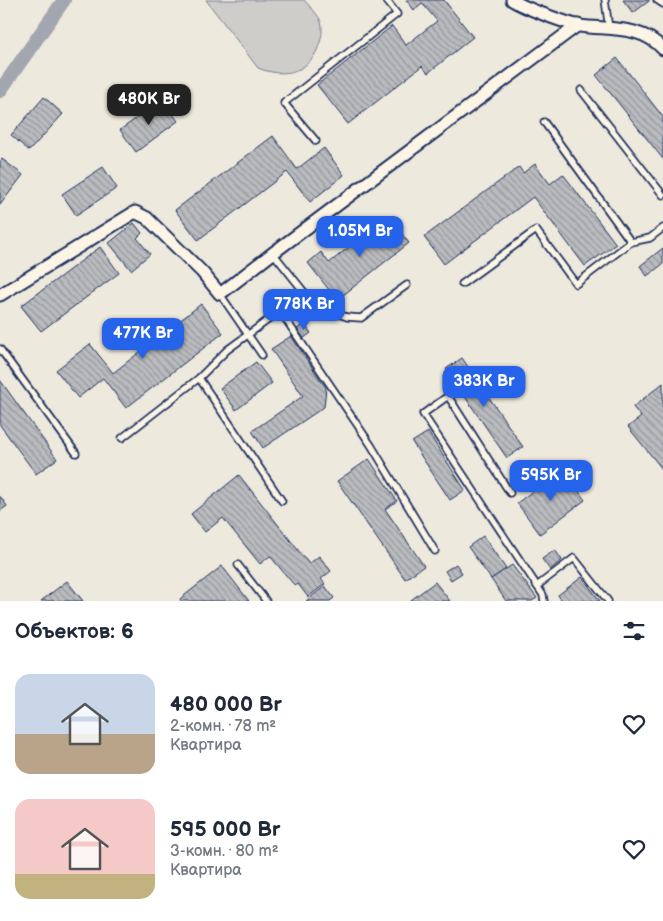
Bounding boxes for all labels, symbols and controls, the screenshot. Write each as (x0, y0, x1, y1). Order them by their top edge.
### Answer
pin: 480K Br (103, 84, 195, 126)
text: 480K Br (118, 90, 180, 109)
pin: 1.05M Br (308, 216, 412, 258)
text: 1.05M Br (327, 222, 393, 241)
pin: 778K Br (258, 288, 350, 331)
text: 778K Br (274, 295, 334, 314)
pin: 477K Br (97, 318, 189, 360)
text: 477K Br (113, 324, 173, 343)
pin: 383K Br (438, 366, 530, 408)
text: 383K Br (453, 372, 515, 391)
pin: 595K Br (505, 460, 597, 502)
text: 595K Br (521, 466, 581, 485)
icon: filters (620, 617, 648, 645)
text: Объектов: 6 (15, 619, 134, 644)
text: 480 000 Br (170, 692, 282, 717)
icon: home (55, 694, 115, 754)
icon: heart (620, 710, 648, 738)
text: 2-комн. · 78 m² (170, 717, 276, 736)
text: Квартира (170, 736, 242, 755)
text: 595 000 Br (170, 817, 280, 842)
icon: home (55, 819, 115, 879)
icon: heart (620, 835, 648, 863)
text: 3-комн. · 80 m² (170, 842, 279, 861)
text: Квартира (170, 861, 242, 880)

